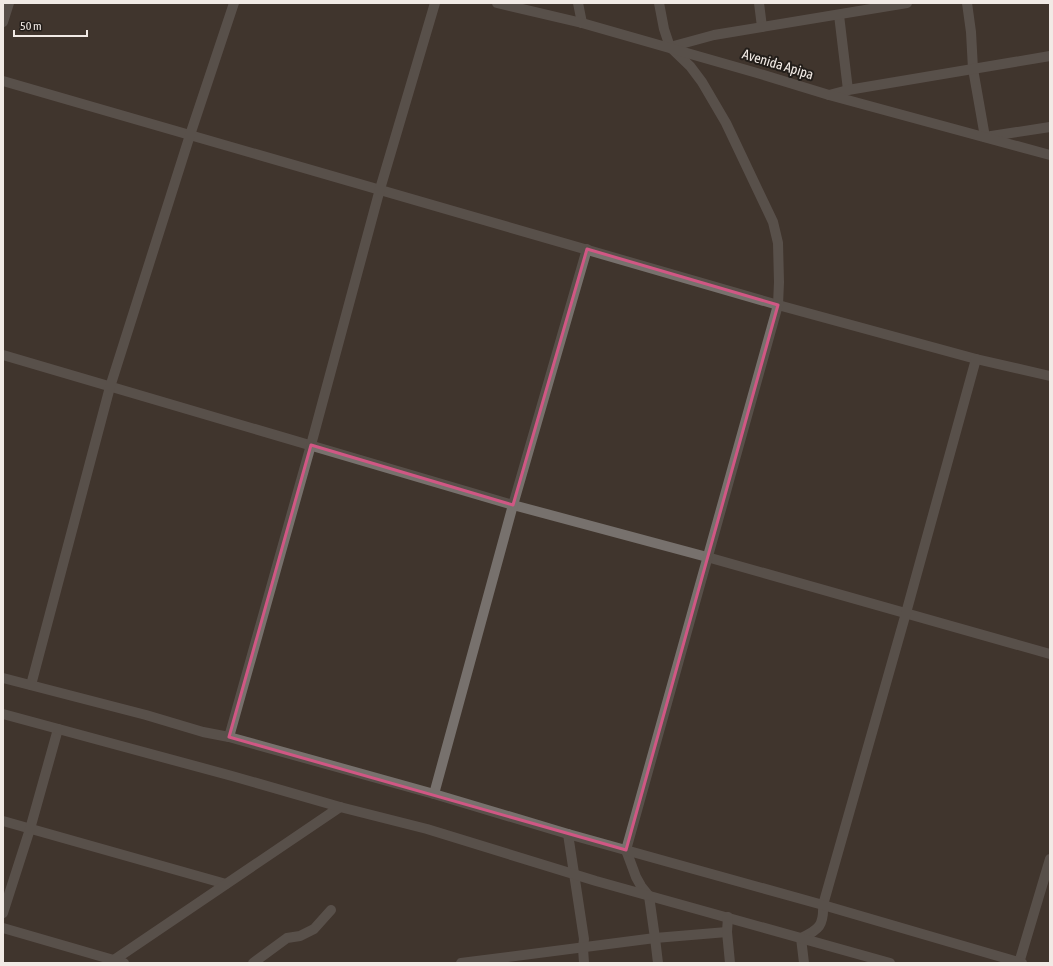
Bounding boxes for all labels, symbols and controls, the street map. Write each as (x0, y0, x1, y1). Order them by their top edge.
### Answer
scale bar (14, 12, 87, 38)
text: 50 m (20, 19, 42, 33)
street label: Avenida Apipa (740, 46, 816, 82)

